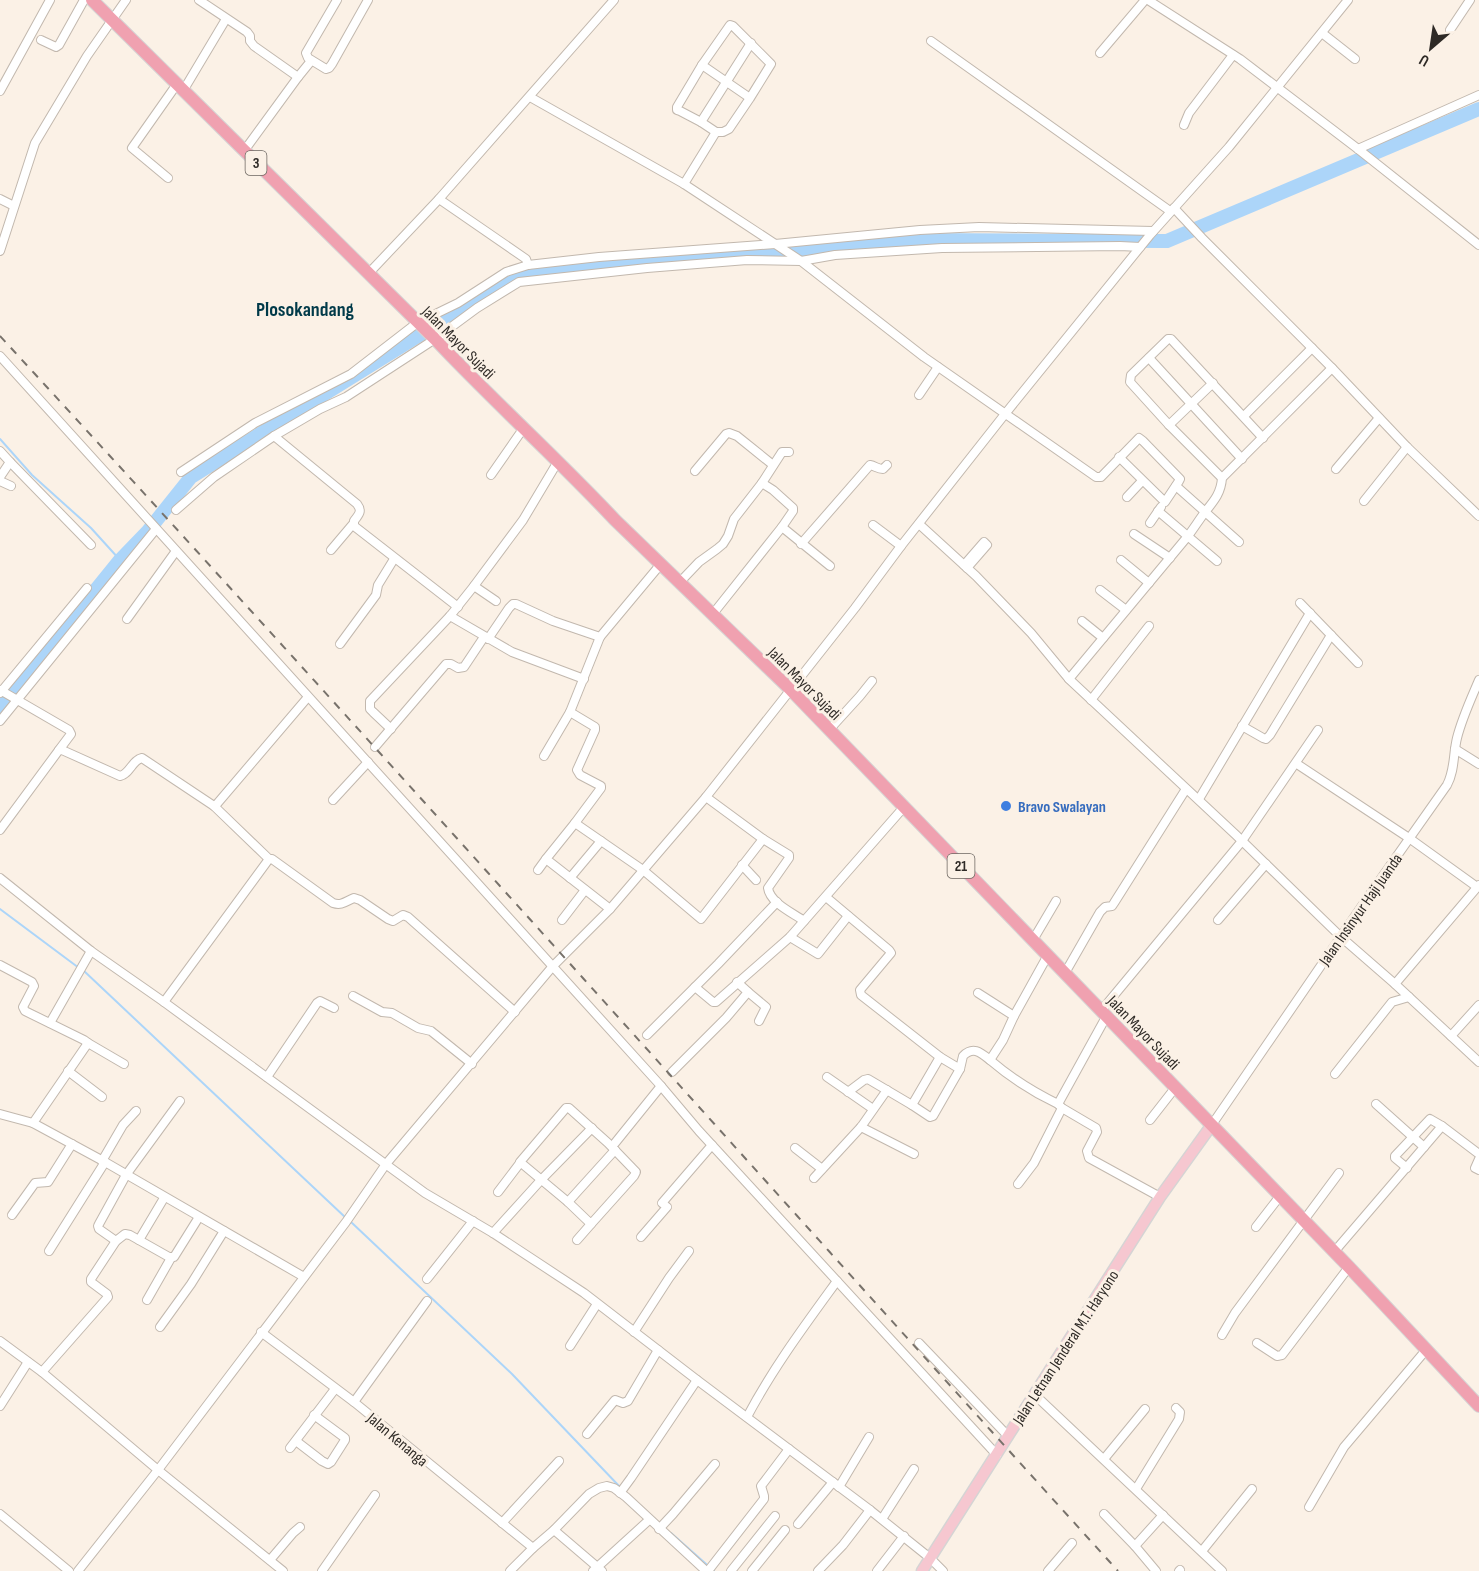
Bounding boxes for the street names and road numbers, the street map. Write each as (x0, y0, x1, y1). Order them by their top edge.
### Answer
road number: 3 (246, 151, 266, 175)
street label: Jalan Mayor Sujadi (417, 302, 498, 384)
street label: Jalan Mayor Sujadi (763, 643, 844, 725)
street label: Jalan Insinyur Haji Juanda (1315, 850, 1407, 970)
road number: 21 (948, 854, 974, 878)
street label: Jalan Mayor Sujadi (1102, 991, 1183, 1074)
street label: Jalan Letnan Jenderal M.T. Haryono (1009, 1267, 1123, 1429)
street label: Jalan Kenanga (362, 1409, 431, 1471)

